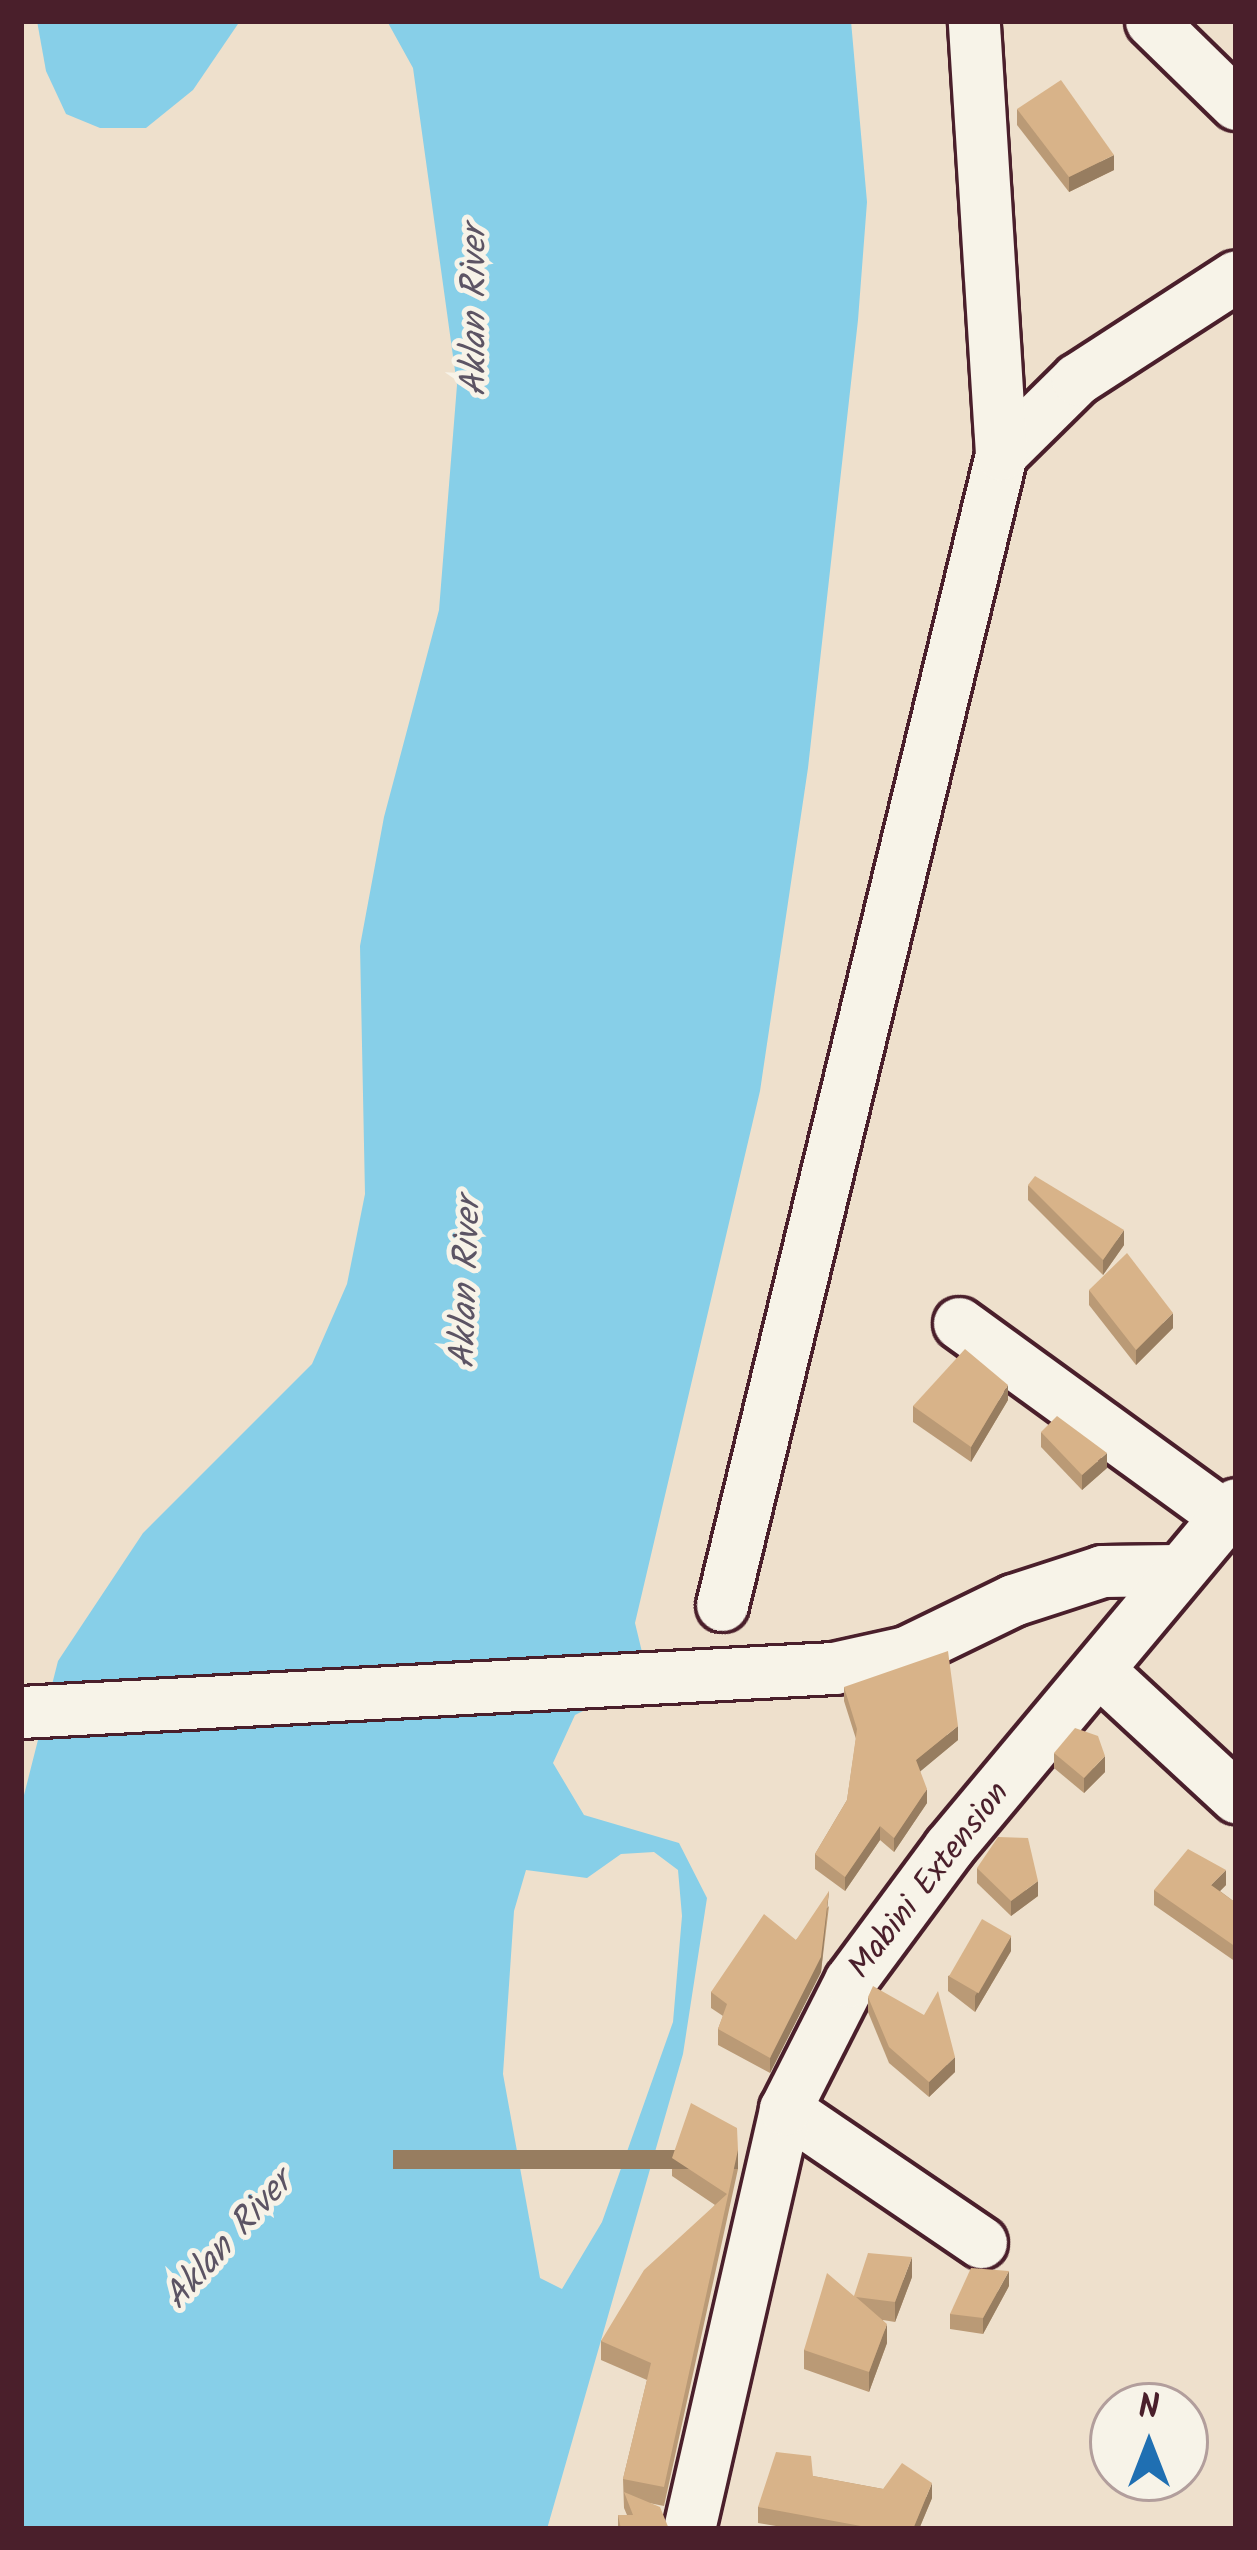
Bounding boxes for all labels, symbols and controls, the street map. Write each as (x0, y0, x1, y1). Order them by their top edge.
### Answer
water label: Aklan River (454, 226, 498, 396)
water label: Aklan River (442, 1197, 492, 1369)
street label: Mabini Extension (841, 1775, 1019, 1987)
water label: Aklan River (156, 2163, 302, 2319)
north arrow (1089, 2382, 1209, 2502)
text: N (1139, 2382, 1159, 2435)

